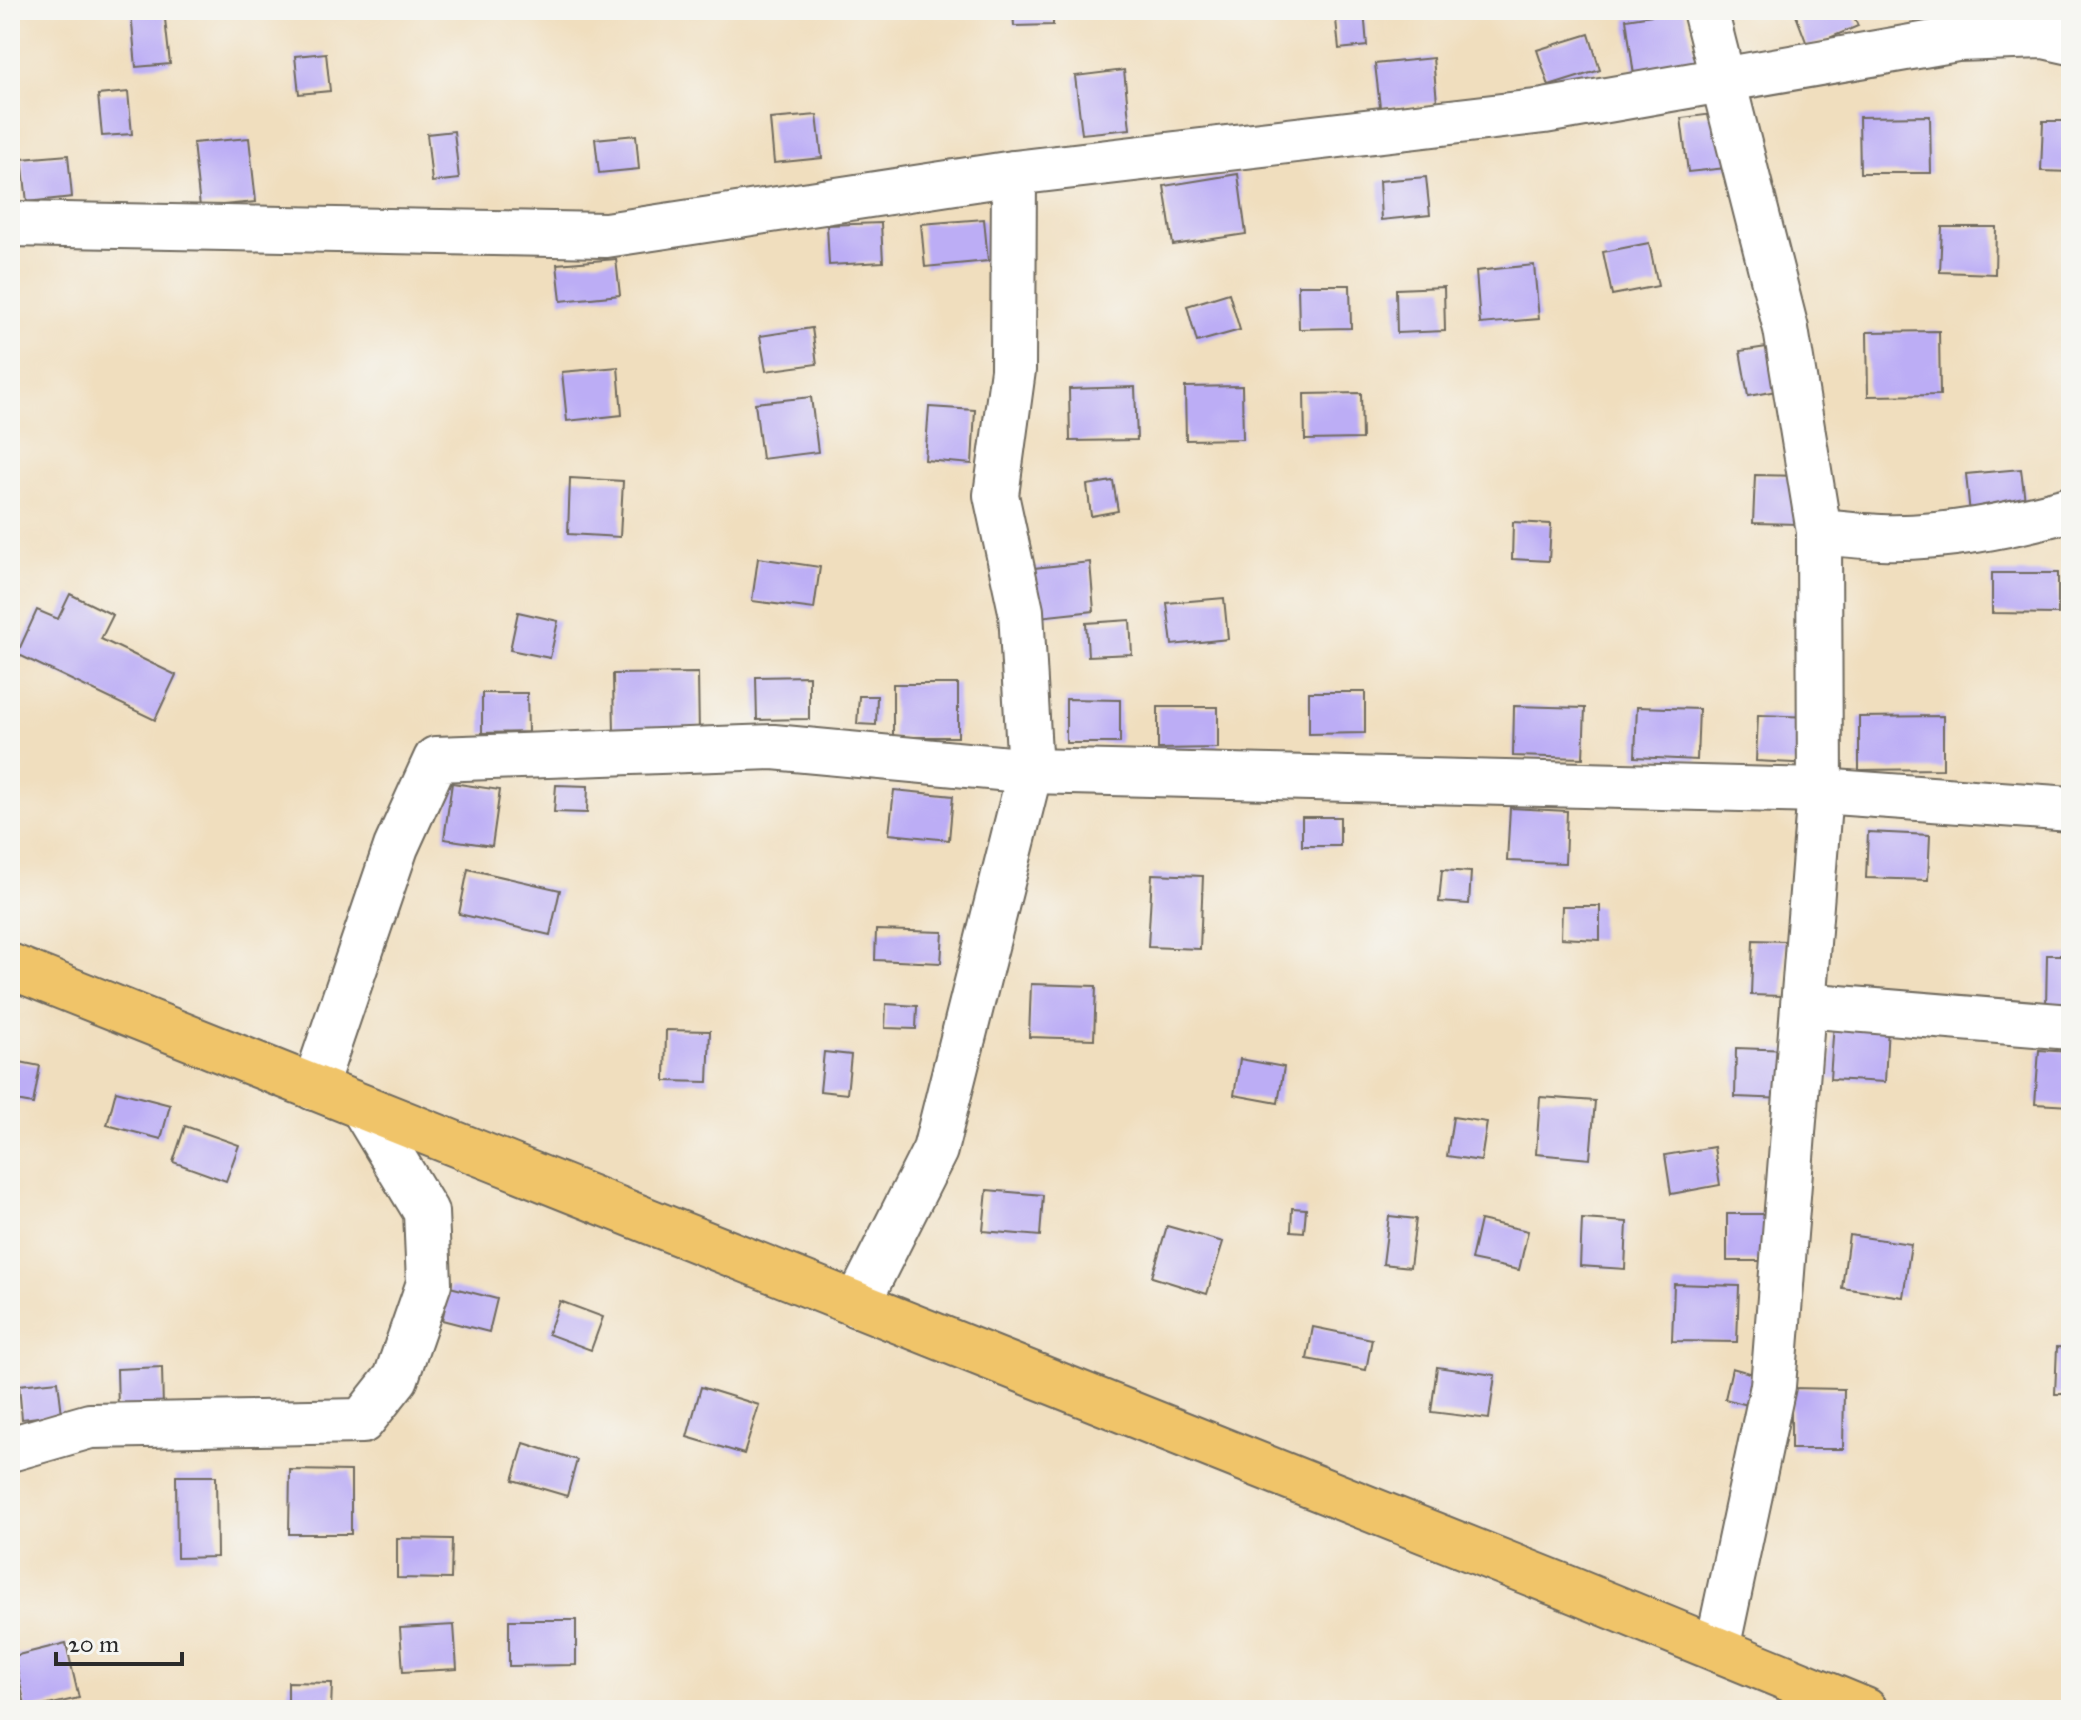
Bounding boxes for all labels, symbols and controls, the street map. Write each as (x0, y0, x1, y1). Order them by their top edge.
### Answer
scale bar (56, 1616, 182, 1666)
text: 20 m (68, 1629, 119, 1659)

